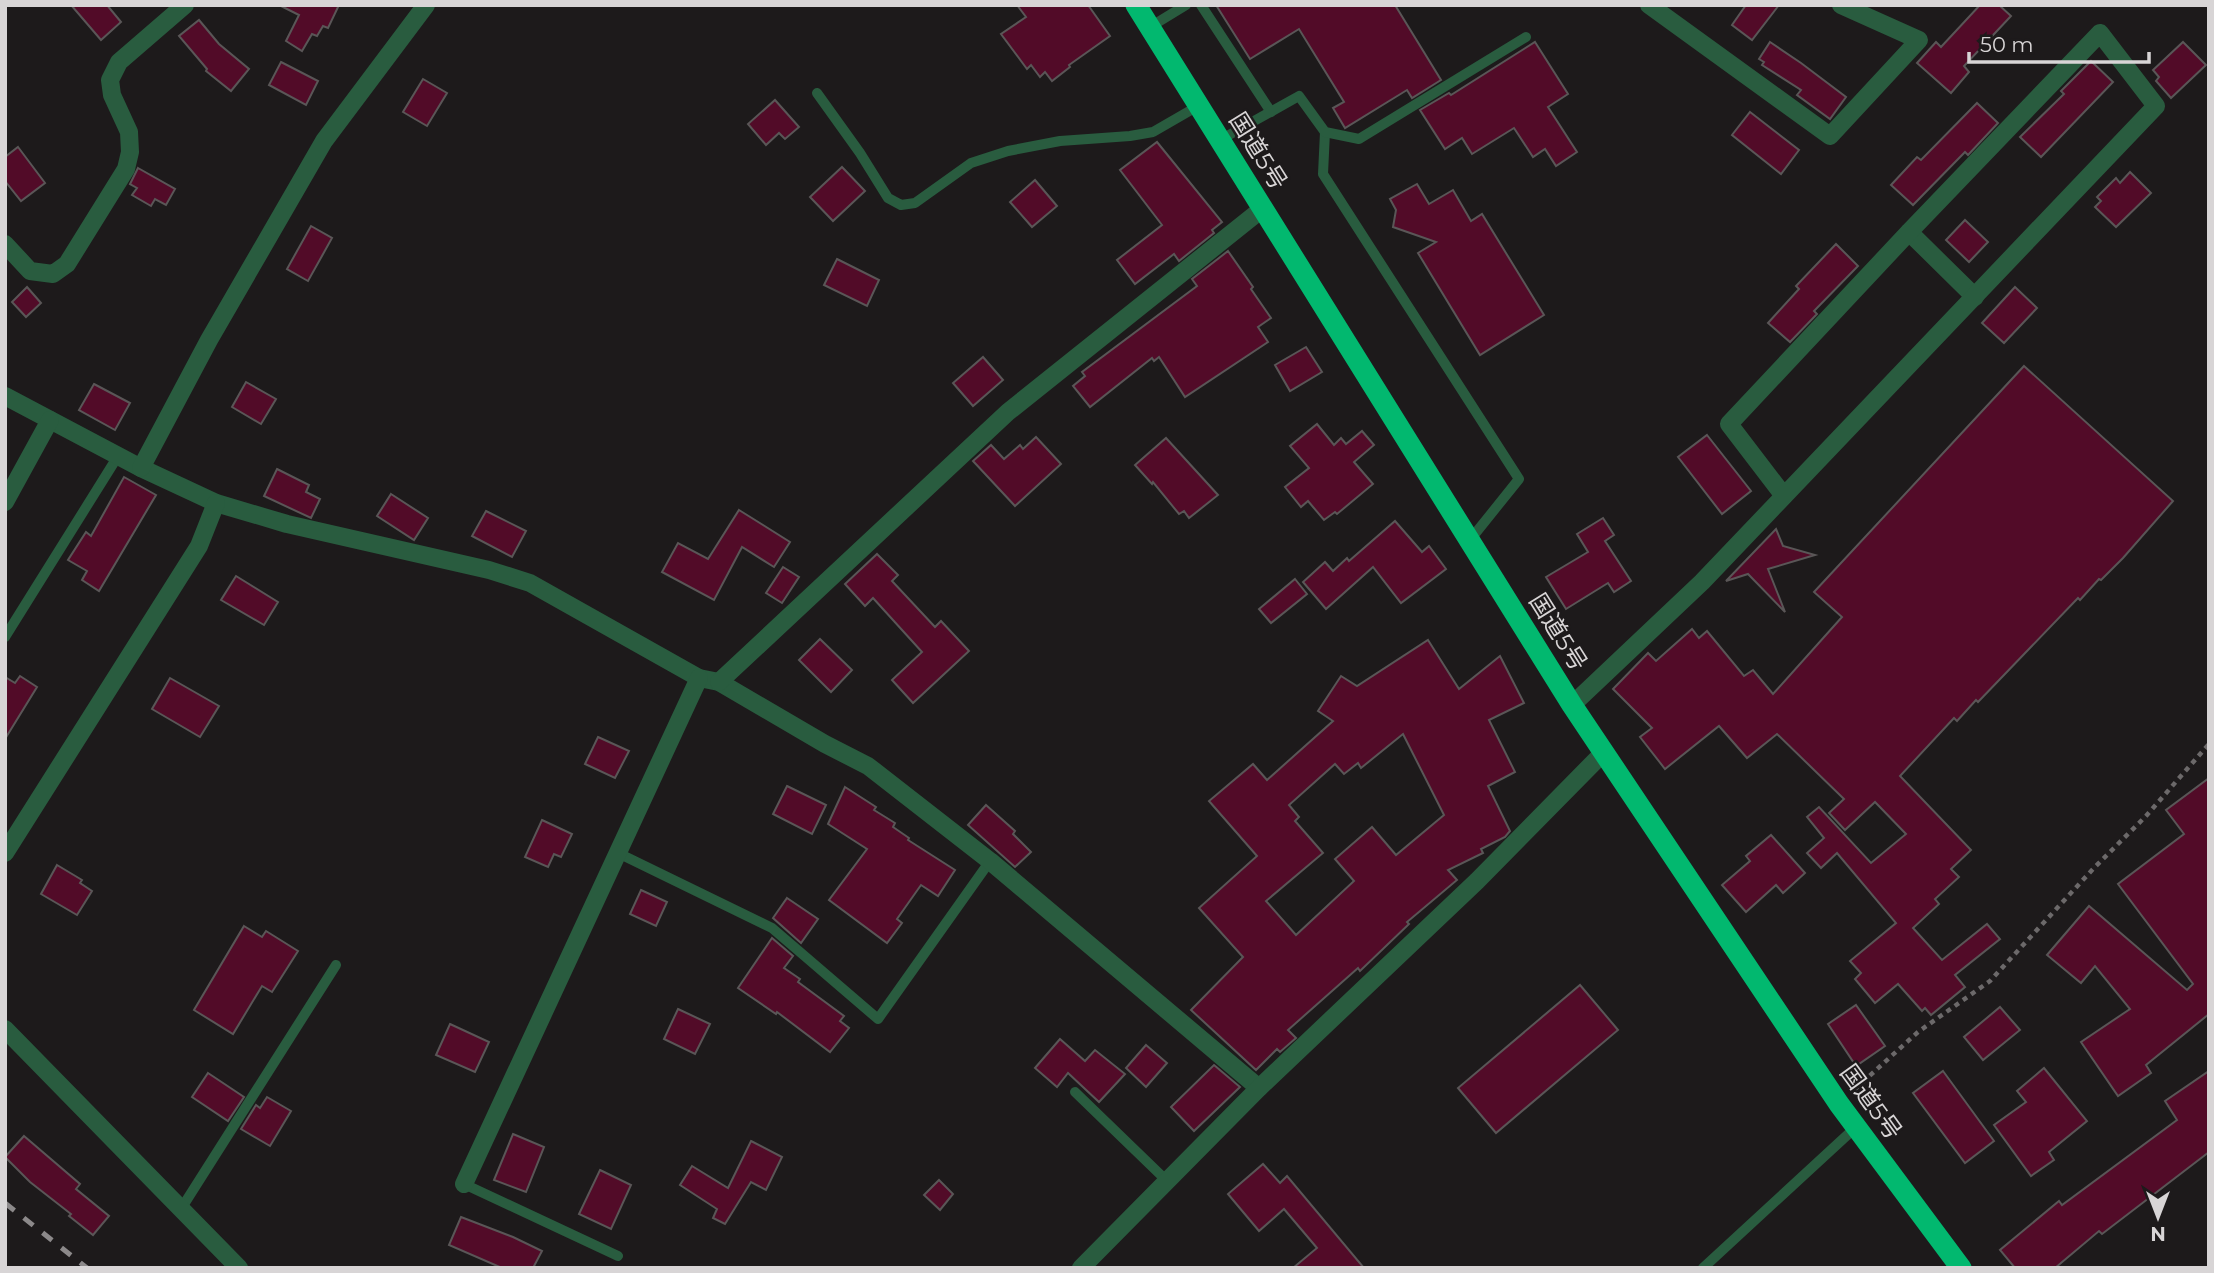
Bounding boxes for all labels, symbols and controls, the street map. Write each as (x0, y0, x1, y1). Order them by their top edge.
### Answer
scale bar (1969, 21, 2149, 65)
text: 50 m (1980, 32, 2034, 57)
street label: 国道5号 (1223, 107, 1293, 195)
street label: 国道5号 (1523, 588, 1593, 676)
street label: 国道5号 (1835, 1059, 1908, 1145)
north arrow (2123, 1182, 2193, 1252)
text: N (2150, 1222, 2166, 1245)

